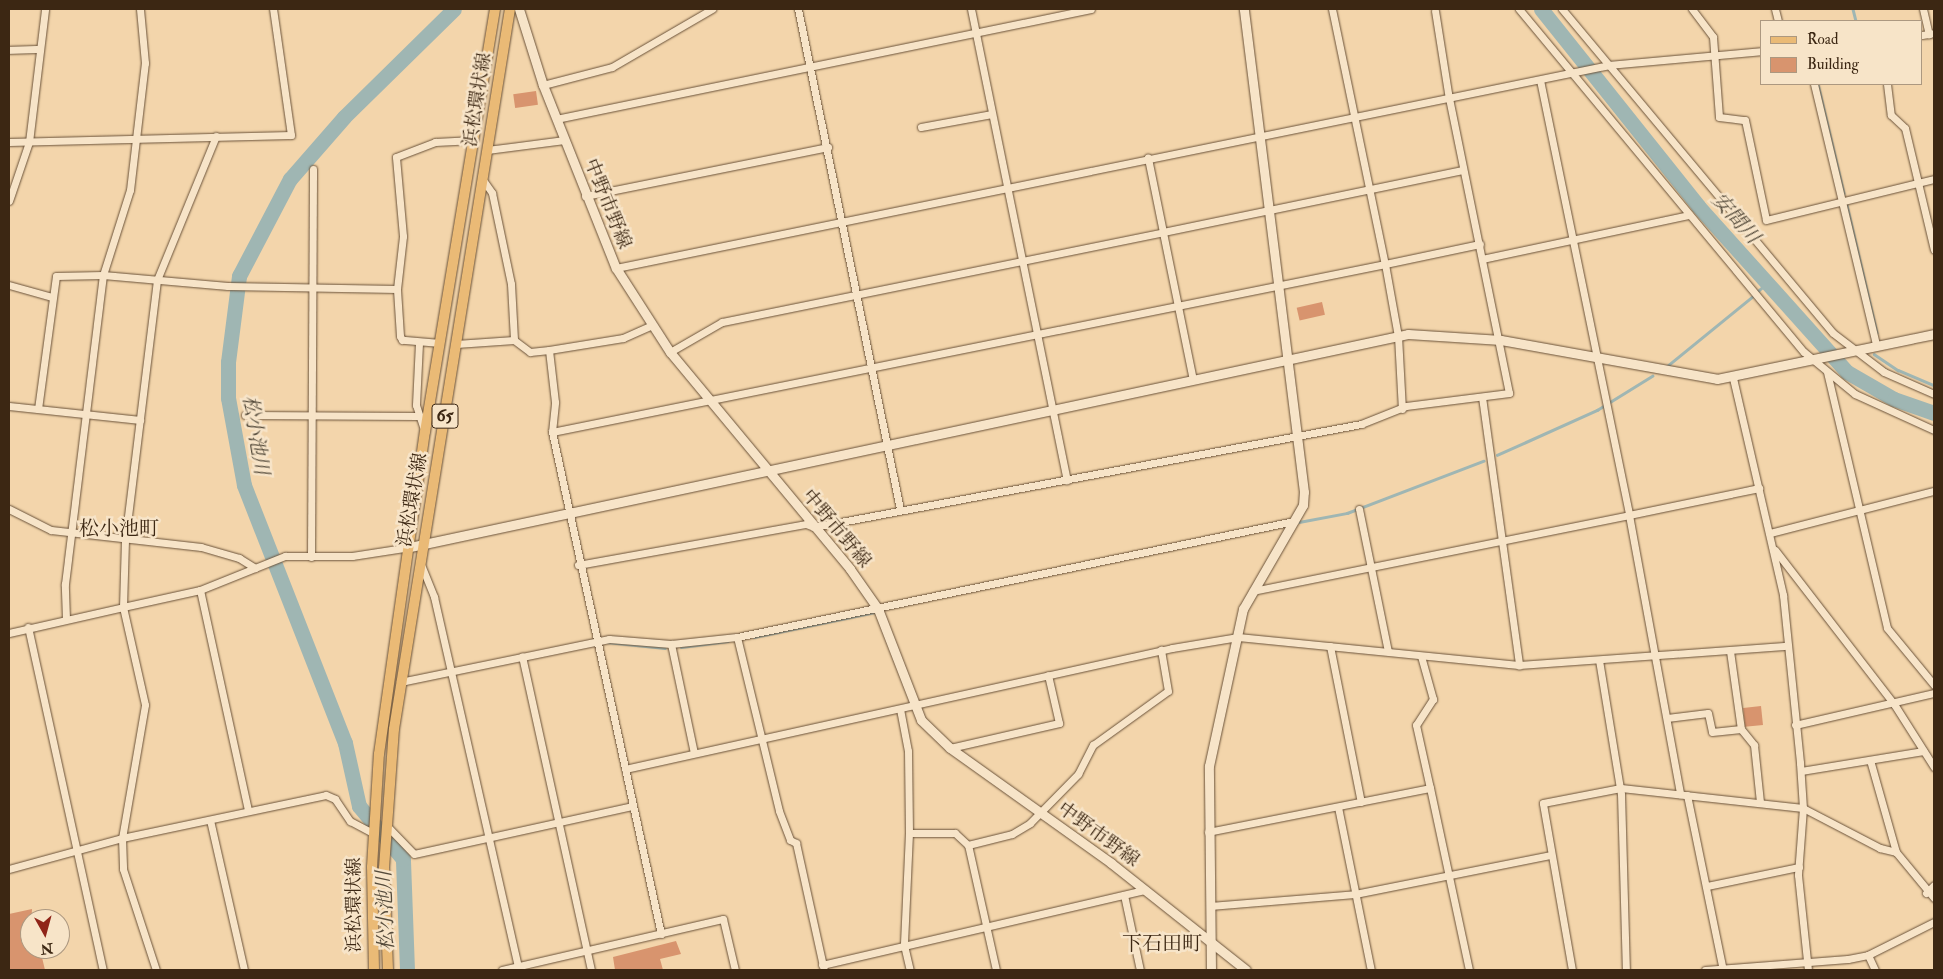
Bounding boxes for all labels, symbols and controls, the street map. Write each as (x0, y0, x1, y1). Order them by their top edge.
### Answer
legend (1760, 20, 1923, 85)
text: Road (1807, 30, 1838, 49)
street label: 浜松環状線 (459, 51, 497, 149)
text: Building (1807, 55, 1859, 74)
street label: 中野市野線 (579, 156, 635, 252)
water label: 安間川 (1707, 188, 1765, 248)
water label: 松小池川 (238, 394, 274, 476)
road number: 65 (431, 401, 459, 432)
street label: 浜松環状線 (394, 451, 432, 549)
street label: 中野市野線 (797, 485, 875, 573)
district label: 松小池町 (79, 516, 159, 540)
street label: 中野市野線 (1053, 798, 1143, 872)
street label: 浜松環状線 (344, 858, 366, 952)
water label: 松小池川 (372, 871, 398, 951)
north arrow (20, 909, 70, 959)
district label: 下石田町 (1122, 931, 1202, 955)
text: N (40, 939, 54, 958)

